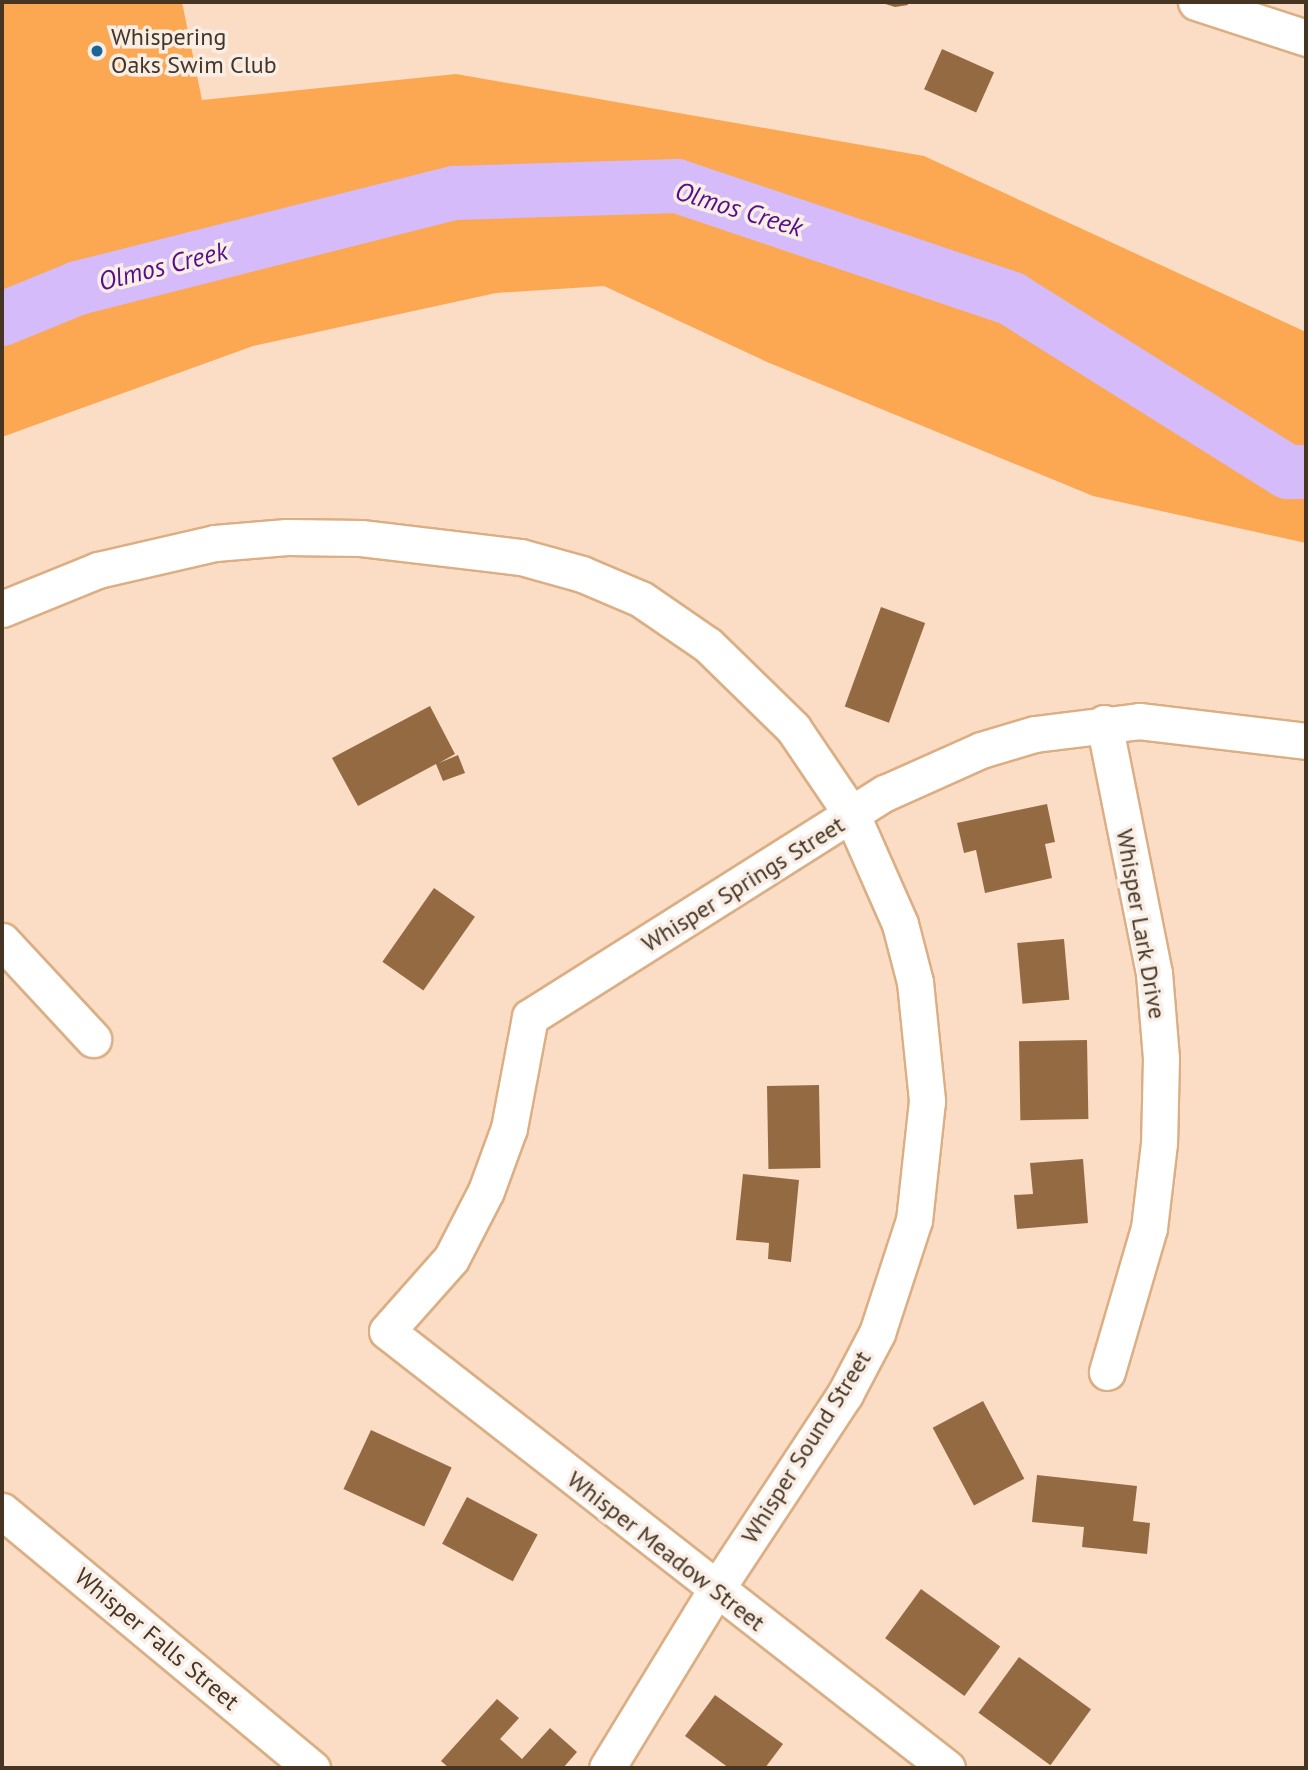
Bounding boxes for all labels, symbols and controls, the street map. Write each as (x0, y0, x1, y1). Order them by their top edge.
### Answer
place label: Whispering Oaks Swim Club (111, 23, 277, 79)
marker: Whispering Oaks Swim Club (89, 43, 105, 59)
water label: Olmos Creek (671, 175, 807, 243)
water label: Olmos Creek (95, 235, 231, 297)
street label: Whisper Springs Street (636, 810, 850, 958)
street label: Whisper Lark Drive (1110, 826, 1172, 1022)
street label: Whisper Sound Street (735, 1345, 877, 1549)
street label: Whisper Meadow Street (561, 1465, 771, 1637)
street label: Whisper Falls Street (69, 1562, 245, 1716)

